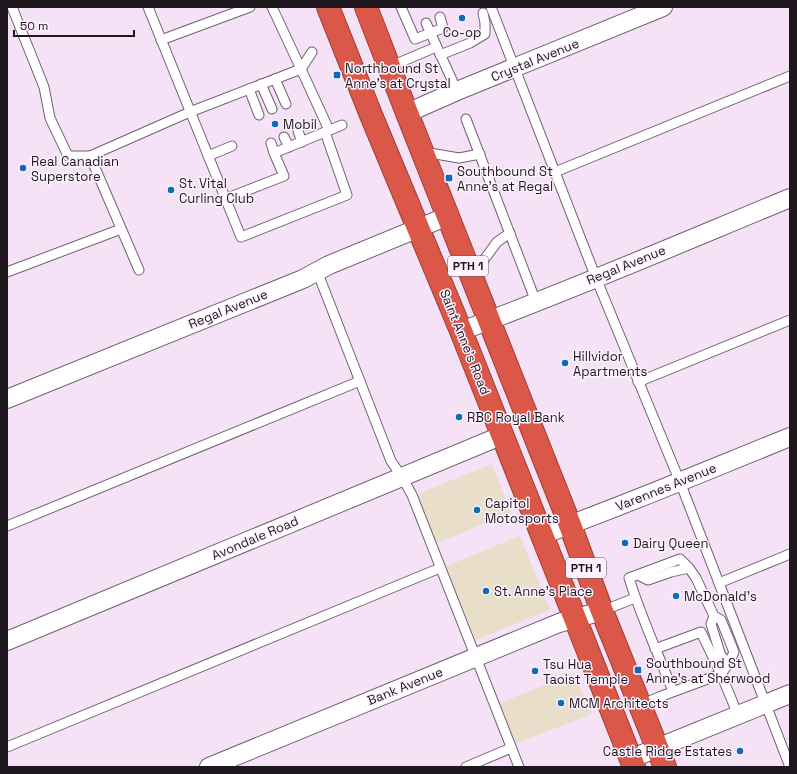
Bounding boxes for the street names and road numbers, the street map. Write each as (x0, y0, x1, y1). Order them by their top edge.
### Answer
street label: Crystal Avenue (488, 35, 582, 85)
street label: Regal Avenue (584, 241, 668, 289)
road number: PTH 1 (448, 256, 488, 276)
street label: Regal Avenue (186, 285, 270, 333)
street label: Saint Anne's Road (436, 287, 494, 397)
street label: Varennes Avenue (613, 459, 719, 515)
street label: Avondale Road (209, 512, 301, 564)
road number: PTH 1 (566, 558, 606, 578)
street label: Bank Avenue (365, 663, 445, 709)

